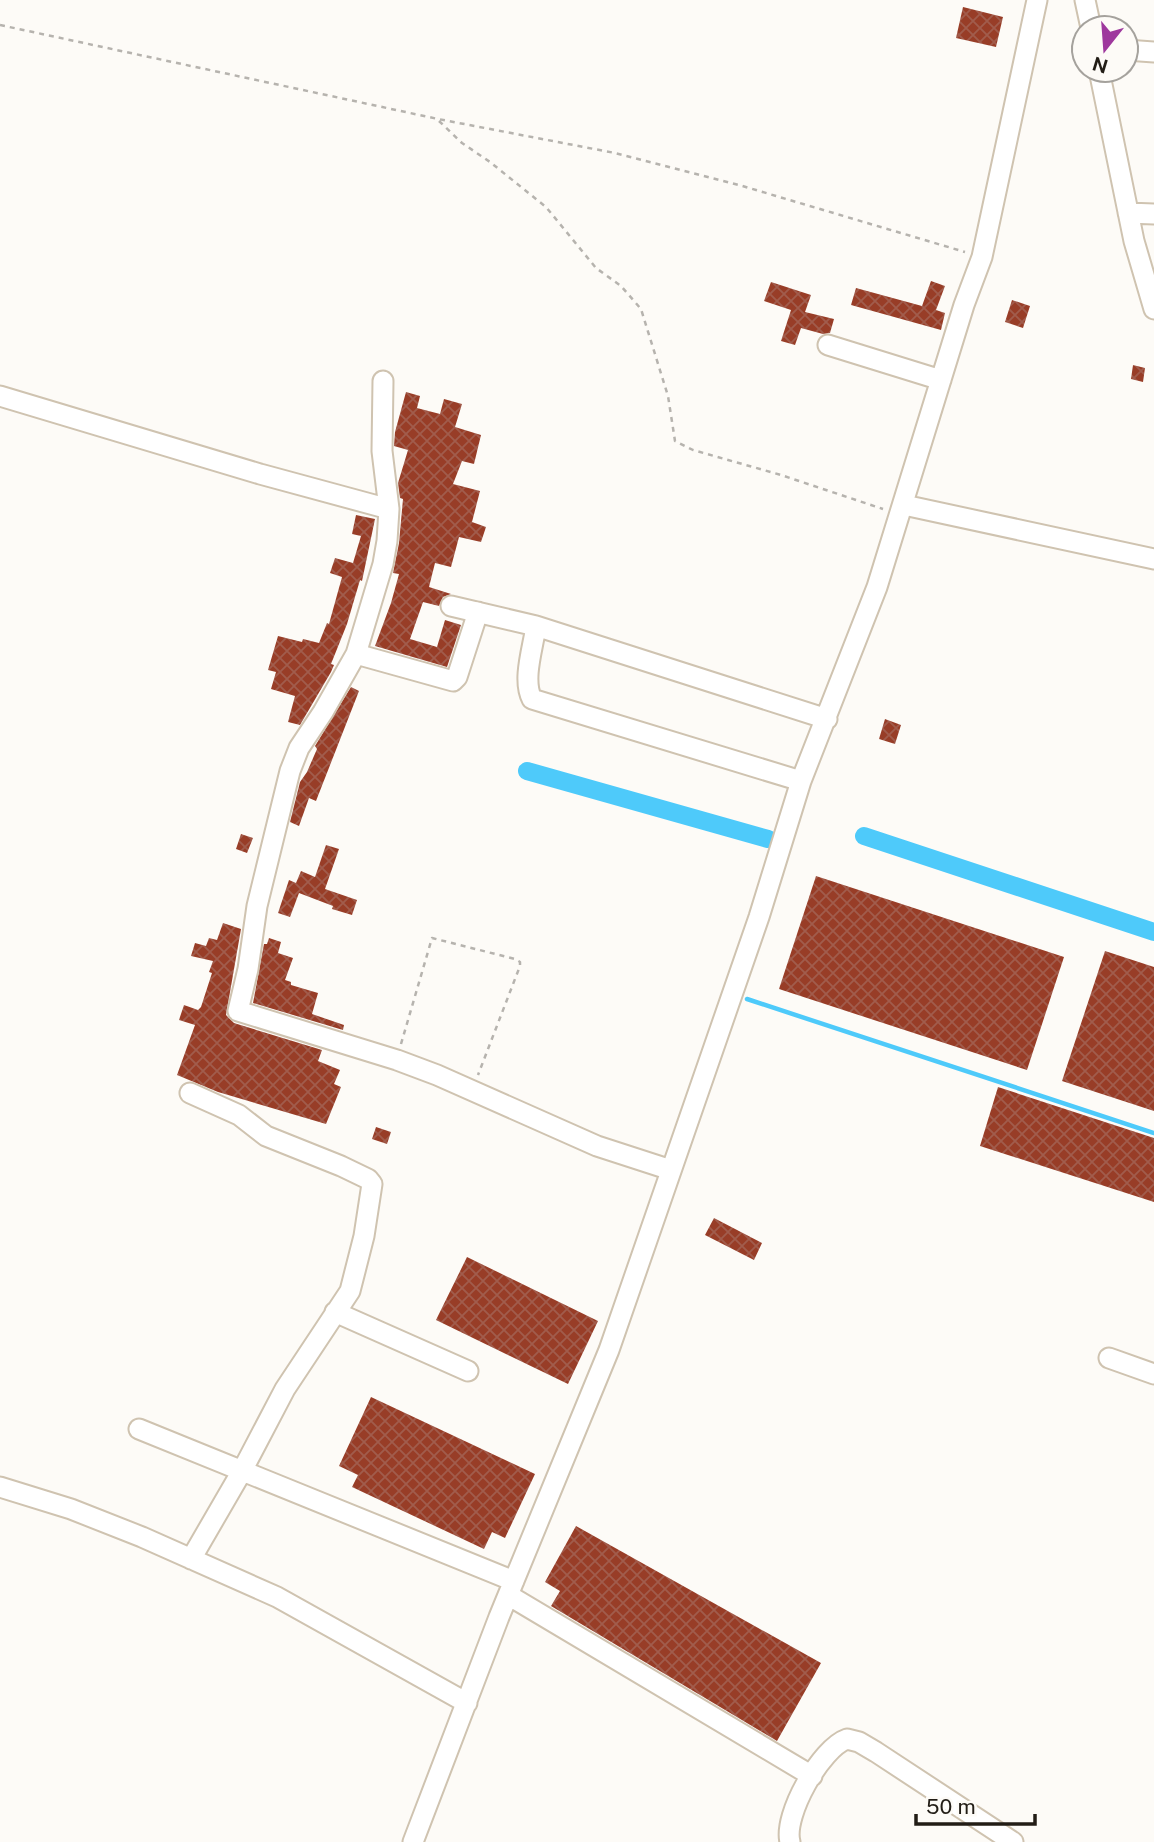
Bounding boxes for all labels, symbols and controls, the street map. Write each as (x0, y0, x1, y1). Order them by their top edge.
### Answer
north arrow (1070, 14, 1140, 84)
text: N (1090, 53, 1110, 78)
scale bar (916, 1783, 1035, 1827)
text: 50 m (926, 1794, 976, 1819)

